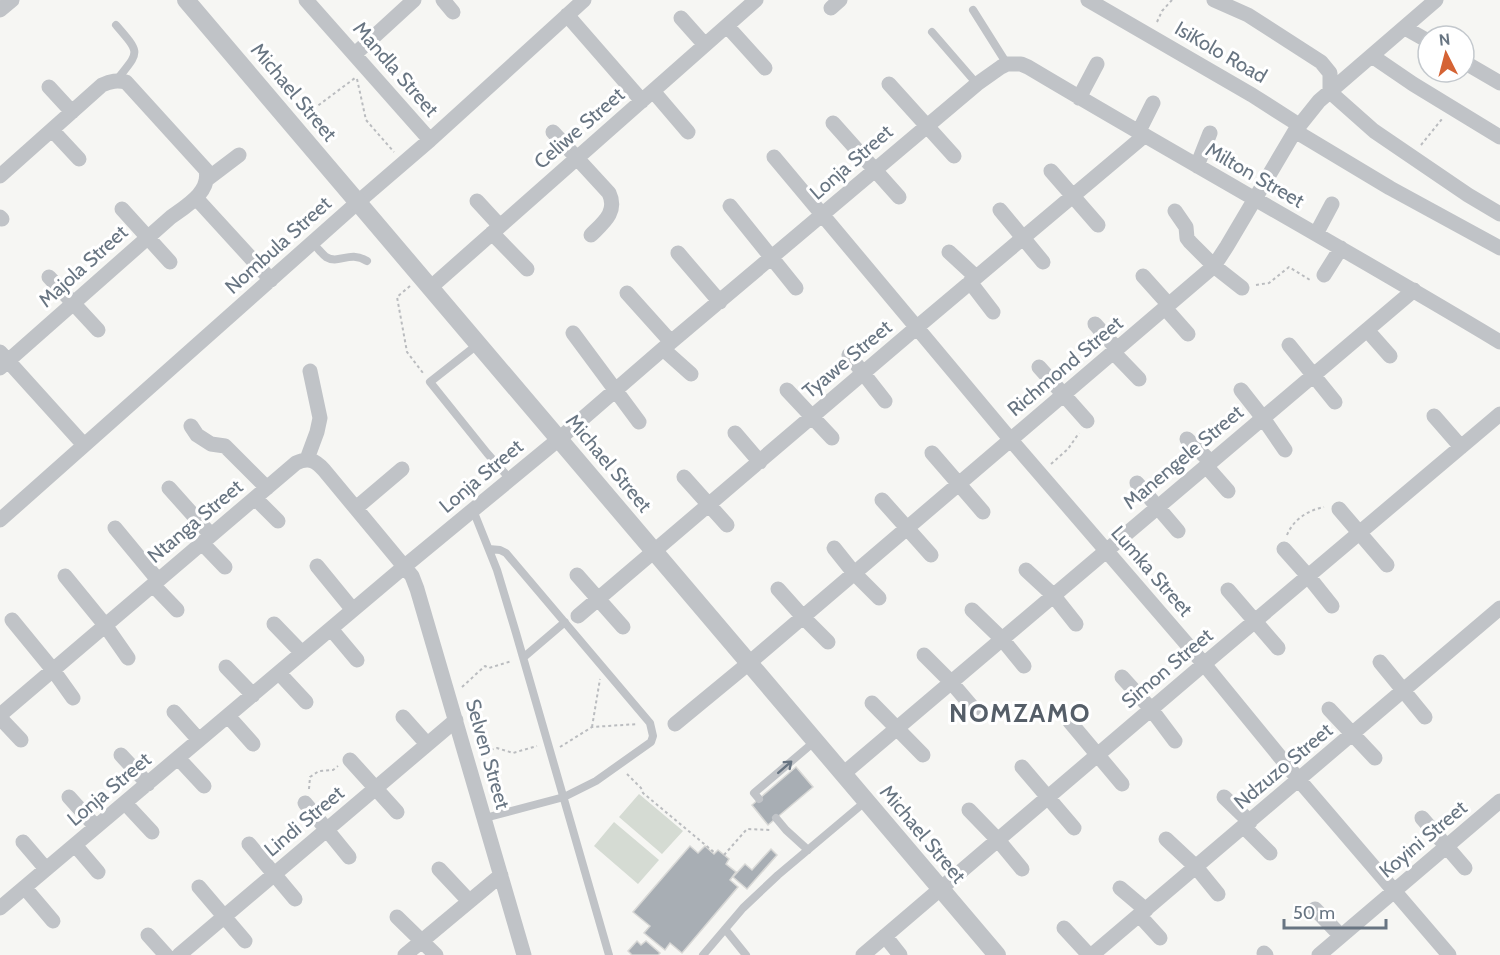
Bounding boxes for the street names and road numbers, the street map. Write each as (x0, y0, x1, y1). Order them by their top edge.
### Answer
street label: IsiKolo Road (1171, 16, 1271, 88)
street label: Mandla Street (348, 17, 444, 122)
street label: Michael Street (246, 38, 342, 146)
street label: Celiwe Street (529, 82, 629, 174)
street label: Lonja Street (805, 119, 897, 204)
street label: Milton Street (1202, 137, 1309, 213)
street label: Nombula Street (220, 191, 336, 299)
street label: Majola Street (34, 220, 133, 312)
street label: Richmond Street (1003, 311, 1128, 421)
street label: Tyawe Street (798, 315, 897, 403)
street label: Manengele Street (1118, 400, 1248, 514)
street label: Michael Street (561, 409, 657, 517)
street label: Lonja Street (434, 434, 528, 518)
street label: Ntanga Street (143, 474, 248, 568)
street label: Lumka Street (1106, 521, 1198, 621)
street label: Simon Street (1117, 623, 1218, 713)
street label: Selven Street (461, 696, 515, 812)
street label: Ndzuzo Street (1229, 718, 1337, 814)
street label: Lonja Street (62, 747, 156, 831)
street label: Michael Street (875, 780, 971, 888)
street label: Lindi Street (259, 781, 349, 861)
street label: Koyini Street (1374, 795, 1472, 883)

